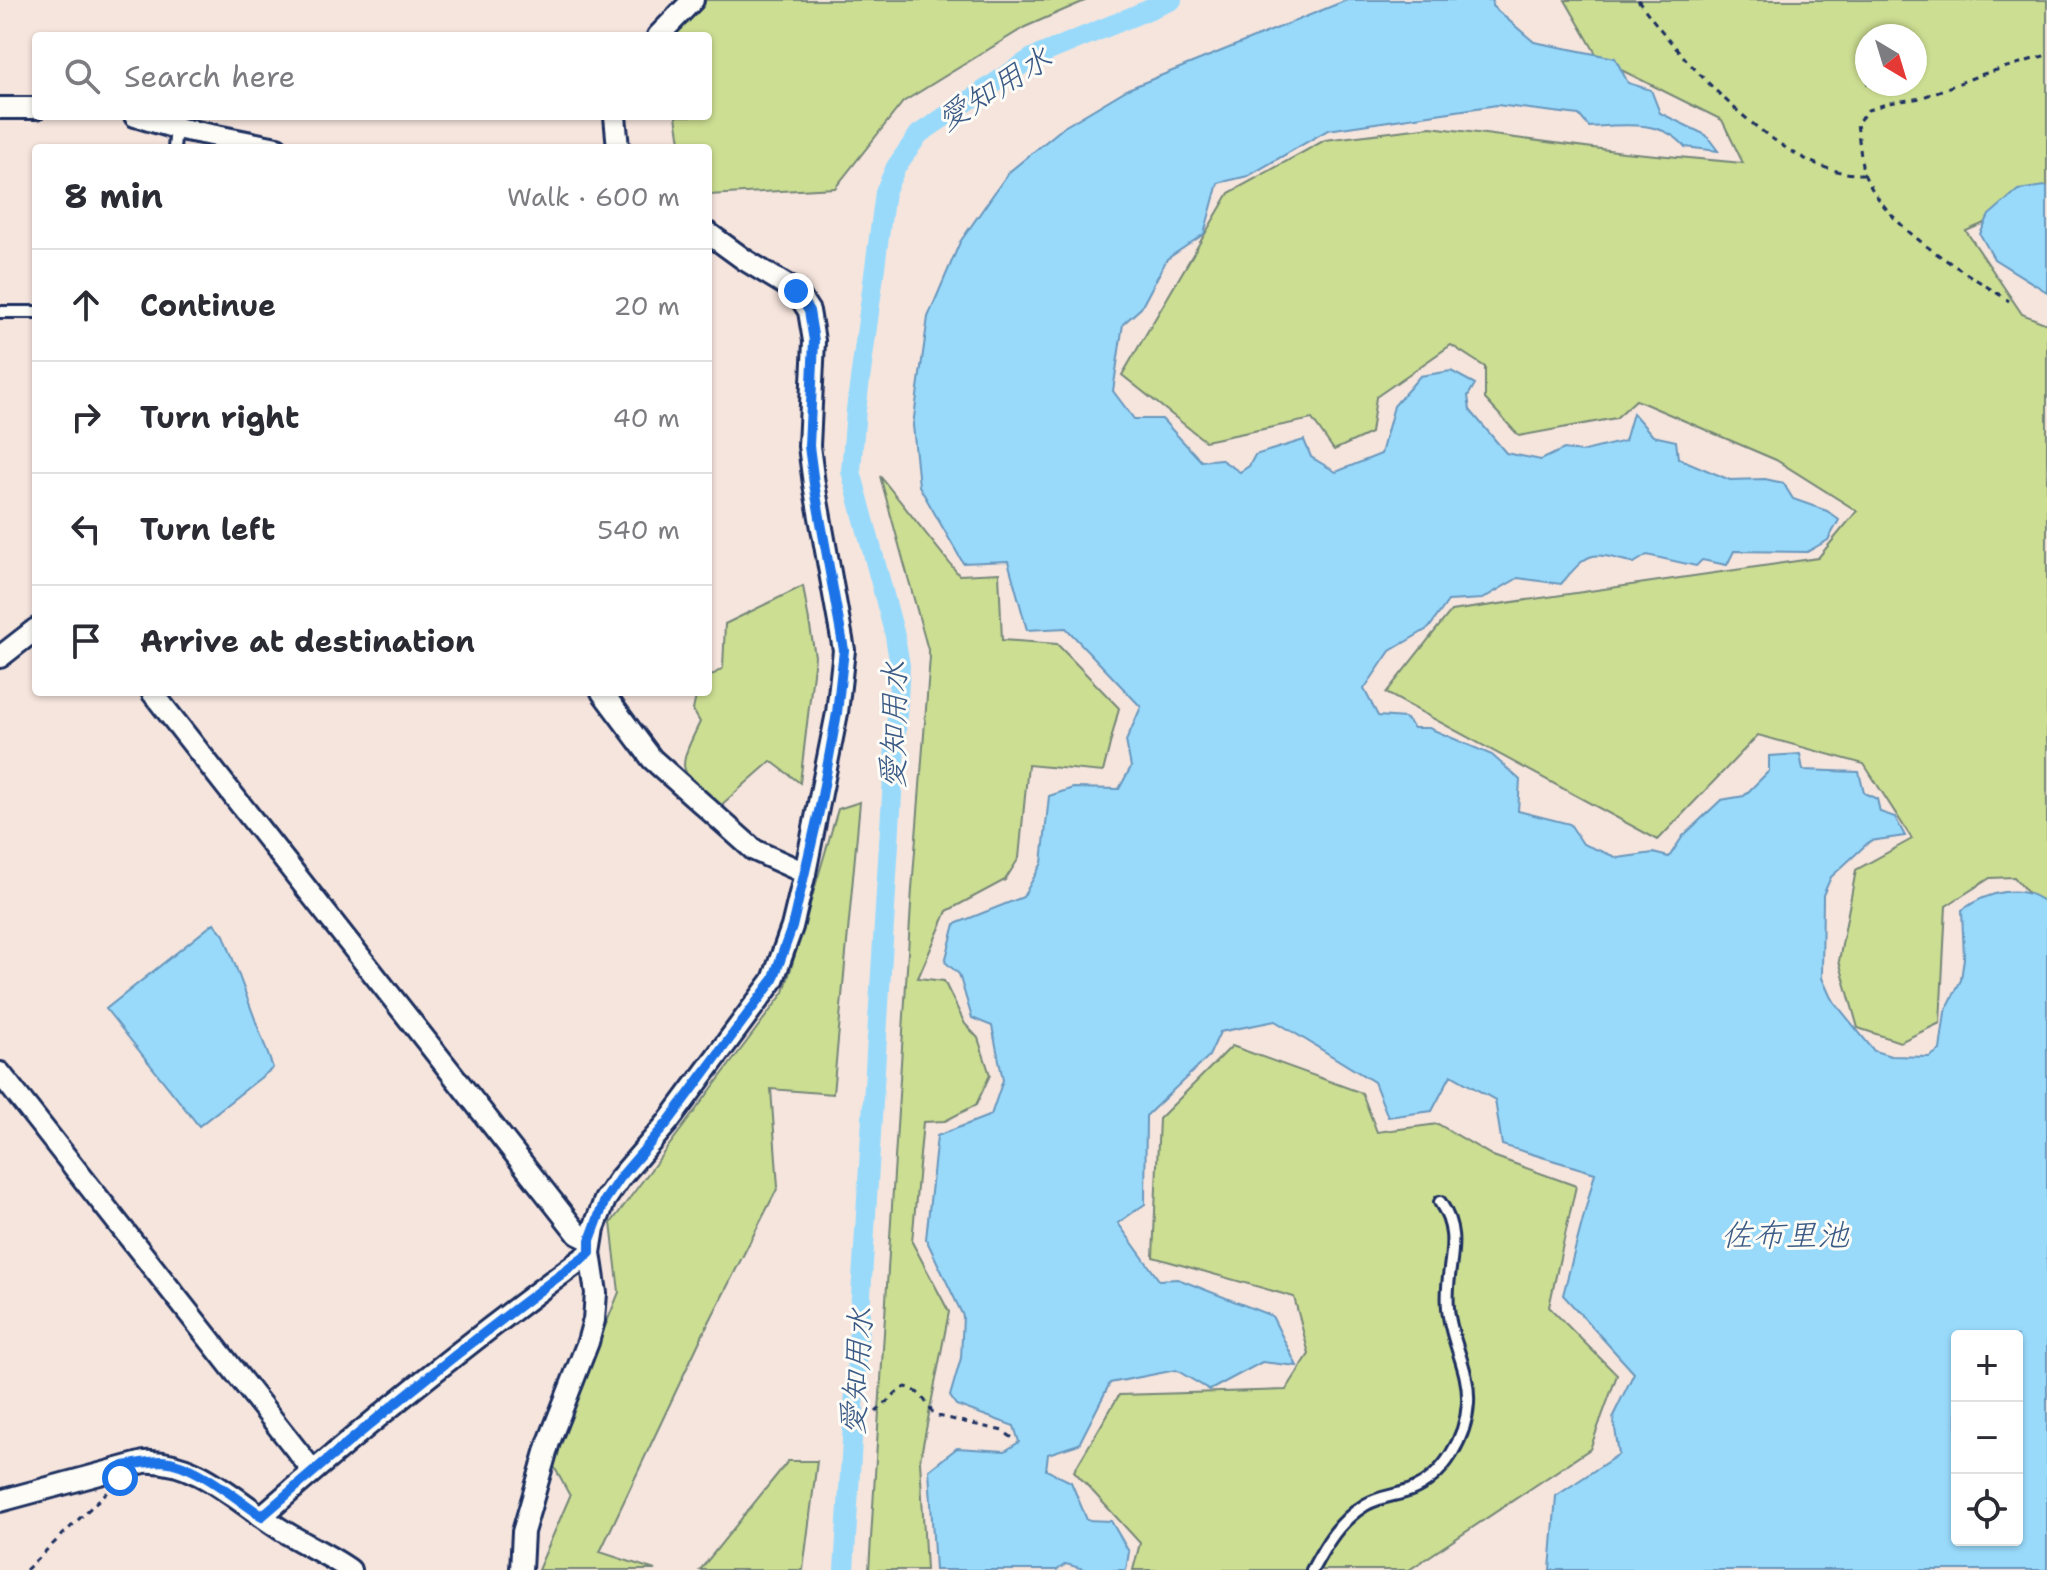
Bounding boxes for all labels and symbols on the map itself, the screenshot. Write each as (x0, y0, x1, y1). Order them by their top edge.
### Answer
north arrow (1855, 24, 1927, 96)
water label: 愛知用水 (928, 36, 1060, 140)
route end (778, 273, 814, 309)
water label: 愛知用水 (870, 661, 916, 789)
water label: 佐布里池 (1721, 1213, 1850, 1256)
water label: 愛知用水 (830, 1306, 882, 1436)
route start (102, 1460, 138, 1496)

